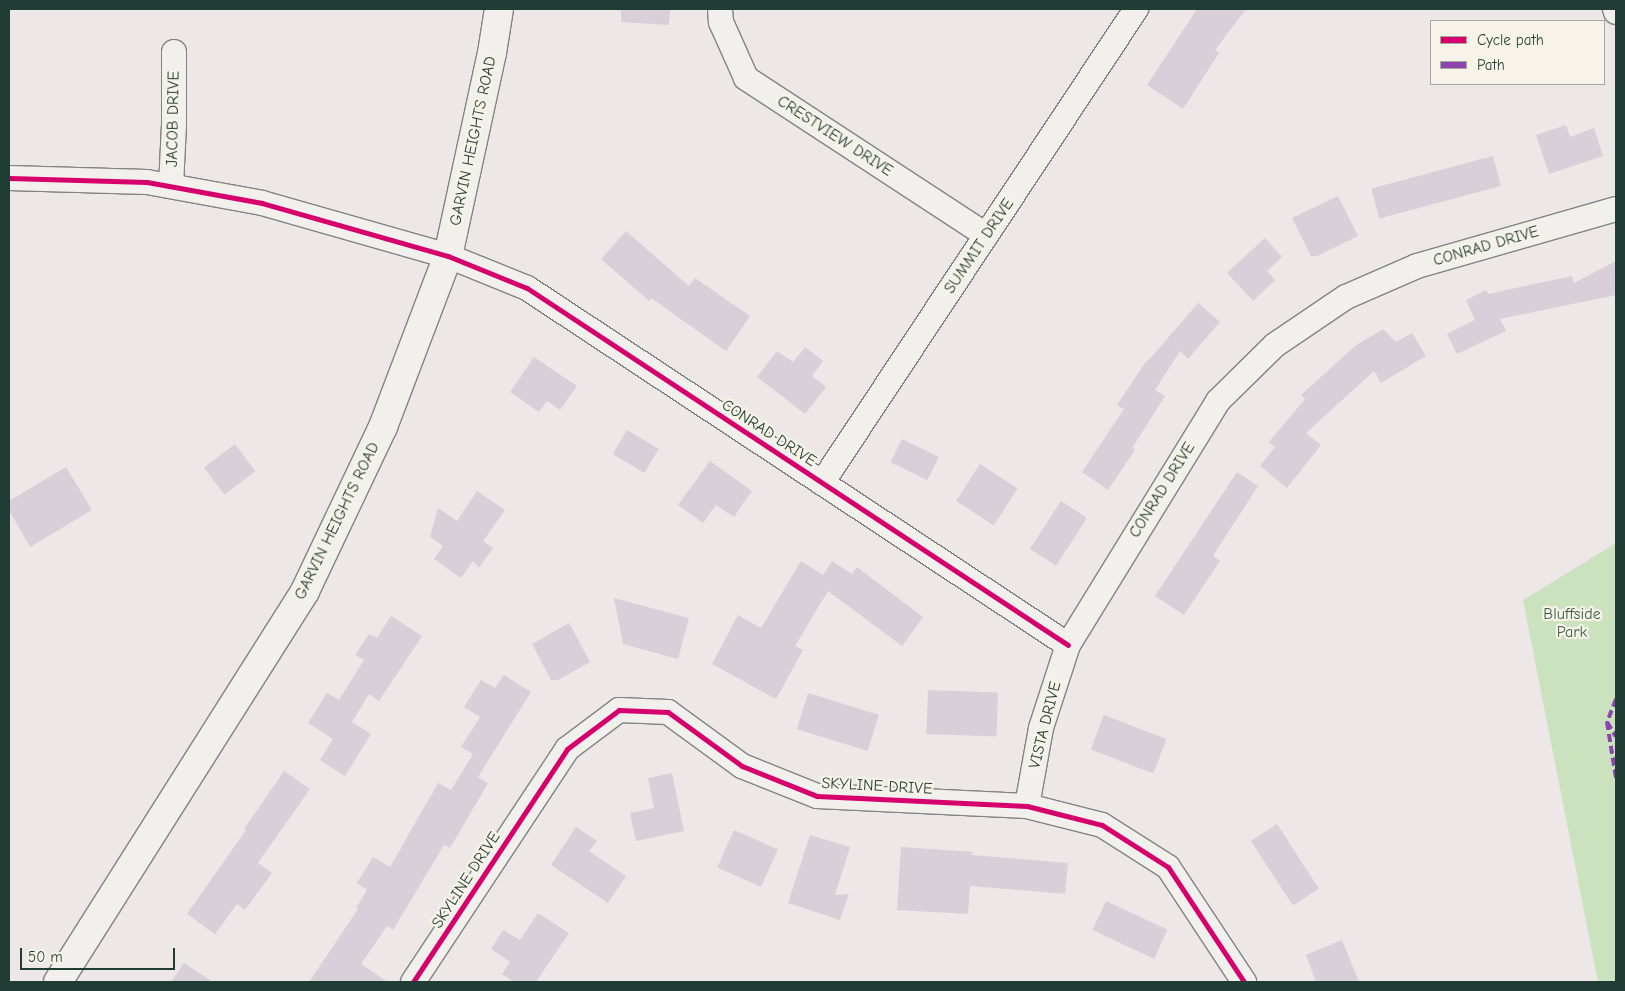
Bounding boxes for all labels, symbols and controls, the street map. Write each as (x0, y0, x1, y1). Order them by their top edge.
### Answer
legend (1430, 20, 1605, 85)
text: Cycle path (1477, 31, 1544, 49)
street label: GARVIN HEIGHTS ROAD (446, 55, 500, 227)
text: Path (1477, 56, 1505, 74)
street label: JACOB DRIVE (163, 71, 183, 167)
street label: CRESTVIEW DRIVE (774, 91, 896, 181)
street label: SUMMIT DRIVE (940, 195, 1018, 297)
street label: CONRAD DRIVE (1431, 222, 1541, 270)
street label: CONRAD DRIVE (718, 395, 820, 471)
street label: GARVIN HEIGHTS ROAD (291, 439, 383, 603)
street label: CONRAD DRIVE (1125, 439, 1199, 541)
park label: Bluffside Park (1543, 604, 1601, 642)
street label: VISTA DRIVE (1025, 679, 1065, 771)
street label: SKYLINE DRIVE (821, 774, 933, 798)
street label: SKYLINE DRIVE (428, 828, 504, 932)
scale bar (22, 938, 178, 970)
text: 50 m (28, 948, 63, 966)

